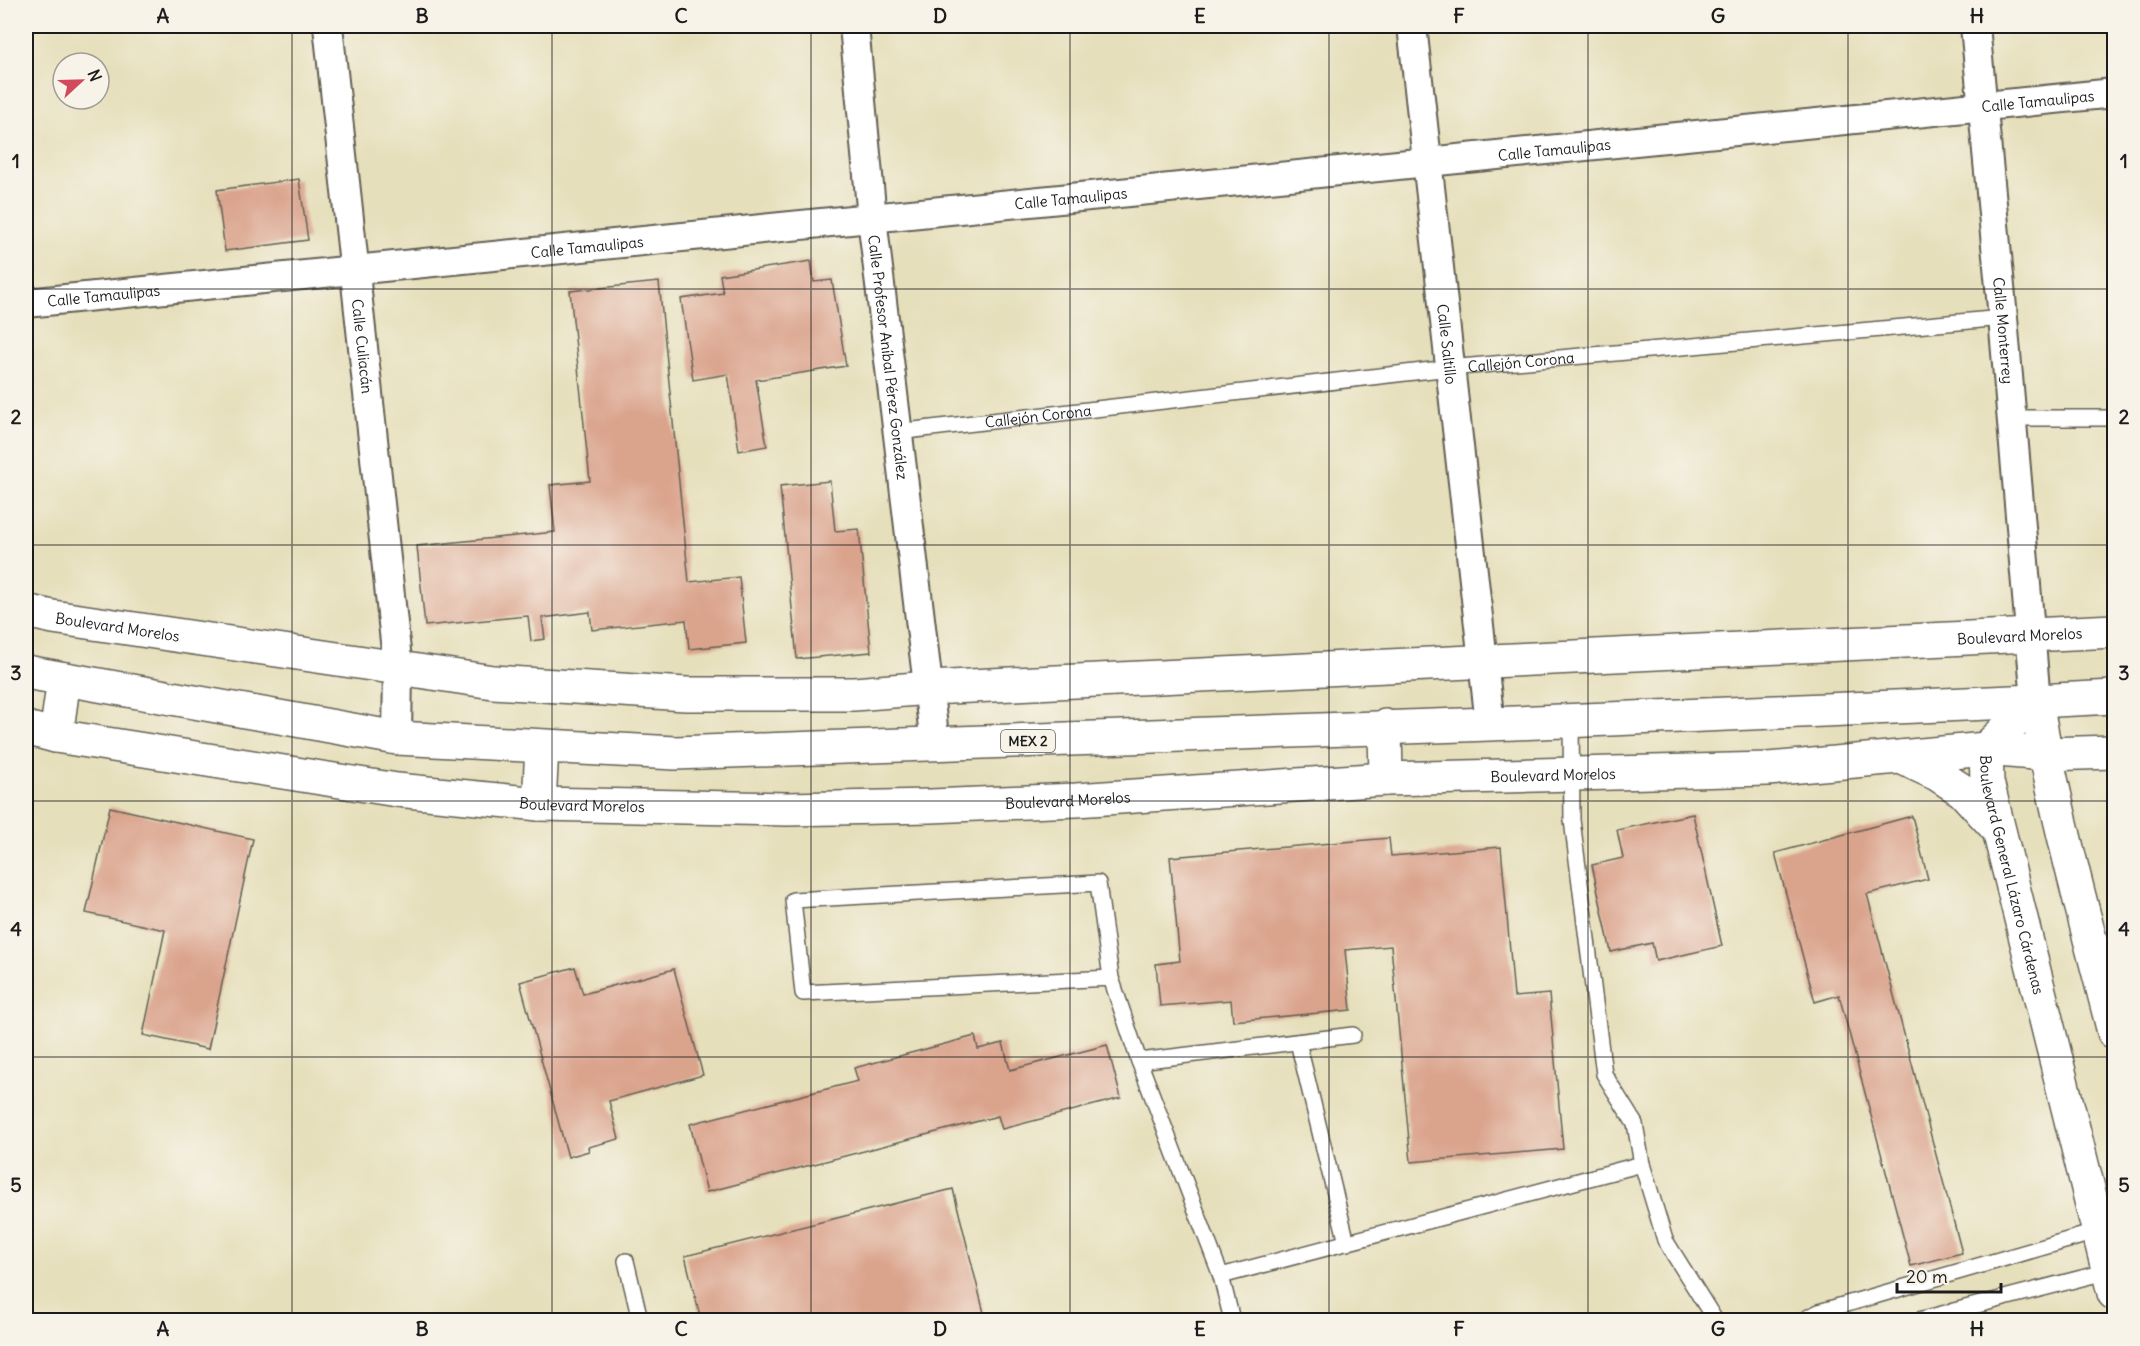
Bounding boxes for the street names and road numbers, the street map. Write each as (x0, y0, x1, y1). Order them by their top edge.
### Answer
street label: Calle Tamaulipas (1981, 86, 2095, 116)
street label: Calle Tamaulipas (1497, 134, 1612, 164)
street label: Calle Tamaulipas (1013, 183, 1128, 213)
street label: Calle Tamaulipas (530, 231, 645, 262)
street label: Calle Profesor Aníbal Pérez González (865, 234, 913, 481)
street label: Calle Monterrey (1990, 276, 2018, 385)
street label: Calle Tamaulipas (46, 280, 161, 310)
street label: Calle Culiacán (348, 298, 377, 395)
street label: Calle Saltillo (1434, 303, 1461, 385)
street label: Callejón Corona (1467, 347, 1576, 376)
street label: Callejón Corona (984, 400, 1093, 431)
street label: Boulevard Morelos (54, 608, 181, 645)
street label: Boulevard Morelos (1957, 623, 2083, 648)
road number: MEX 2 (1001, 730, 1055, 752)
street label: Boulevard General Lázaro Cárdenas (1977, 755, 2049, 996)
street label: Boulevard Morelos (1490, 763, 1616, 786)
street label: Boulevard Morelos (1005, 787, 1131, 812)
street label: Boulevard Morelos (518, 793, 645, 816)

